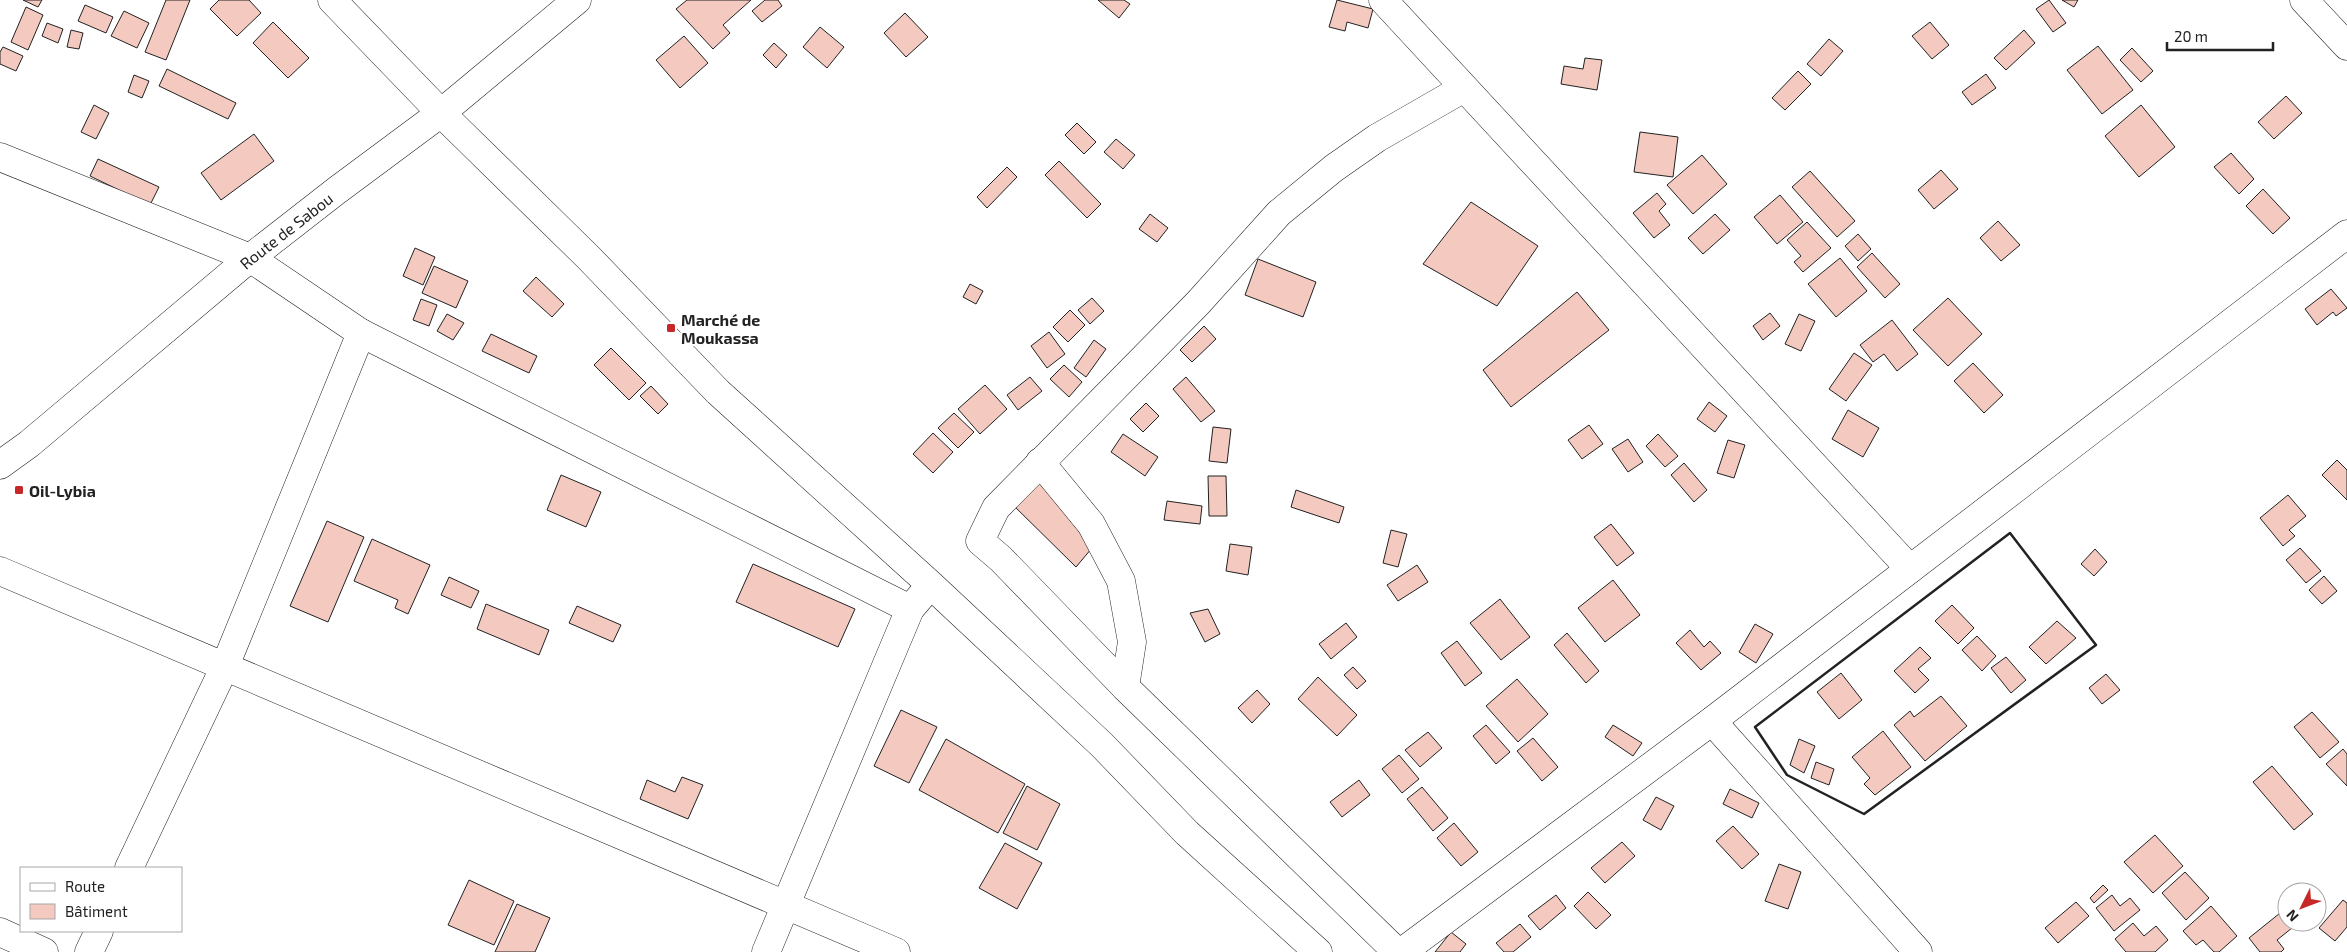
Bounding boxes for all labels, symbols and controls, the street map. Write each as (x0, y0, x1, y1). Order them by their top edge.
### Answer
scale bar (2167, 20, 2273, 52)
text: 20 m (2174, 27, 2208, 45)
street label: Route de Sabou (235, 188, 336, 272)
place label: Marché de Moukassa (681, 310, 760, 347)
marker: Marché de Moukassa (665, 322, 677, 334)
place label: Oil-Lybia (29, 481, 96, 501)
marker: Oil-Lybia (13, 484, 25, 496)
legend (20, 867, 182, 932)
text: Route (65, 877, 105, 895)
north arrow (2277, 882, 2327, 932)
text: Bâtiment (65, 902, 128, 920)
text: N (2282, 907, 2302, 925)

